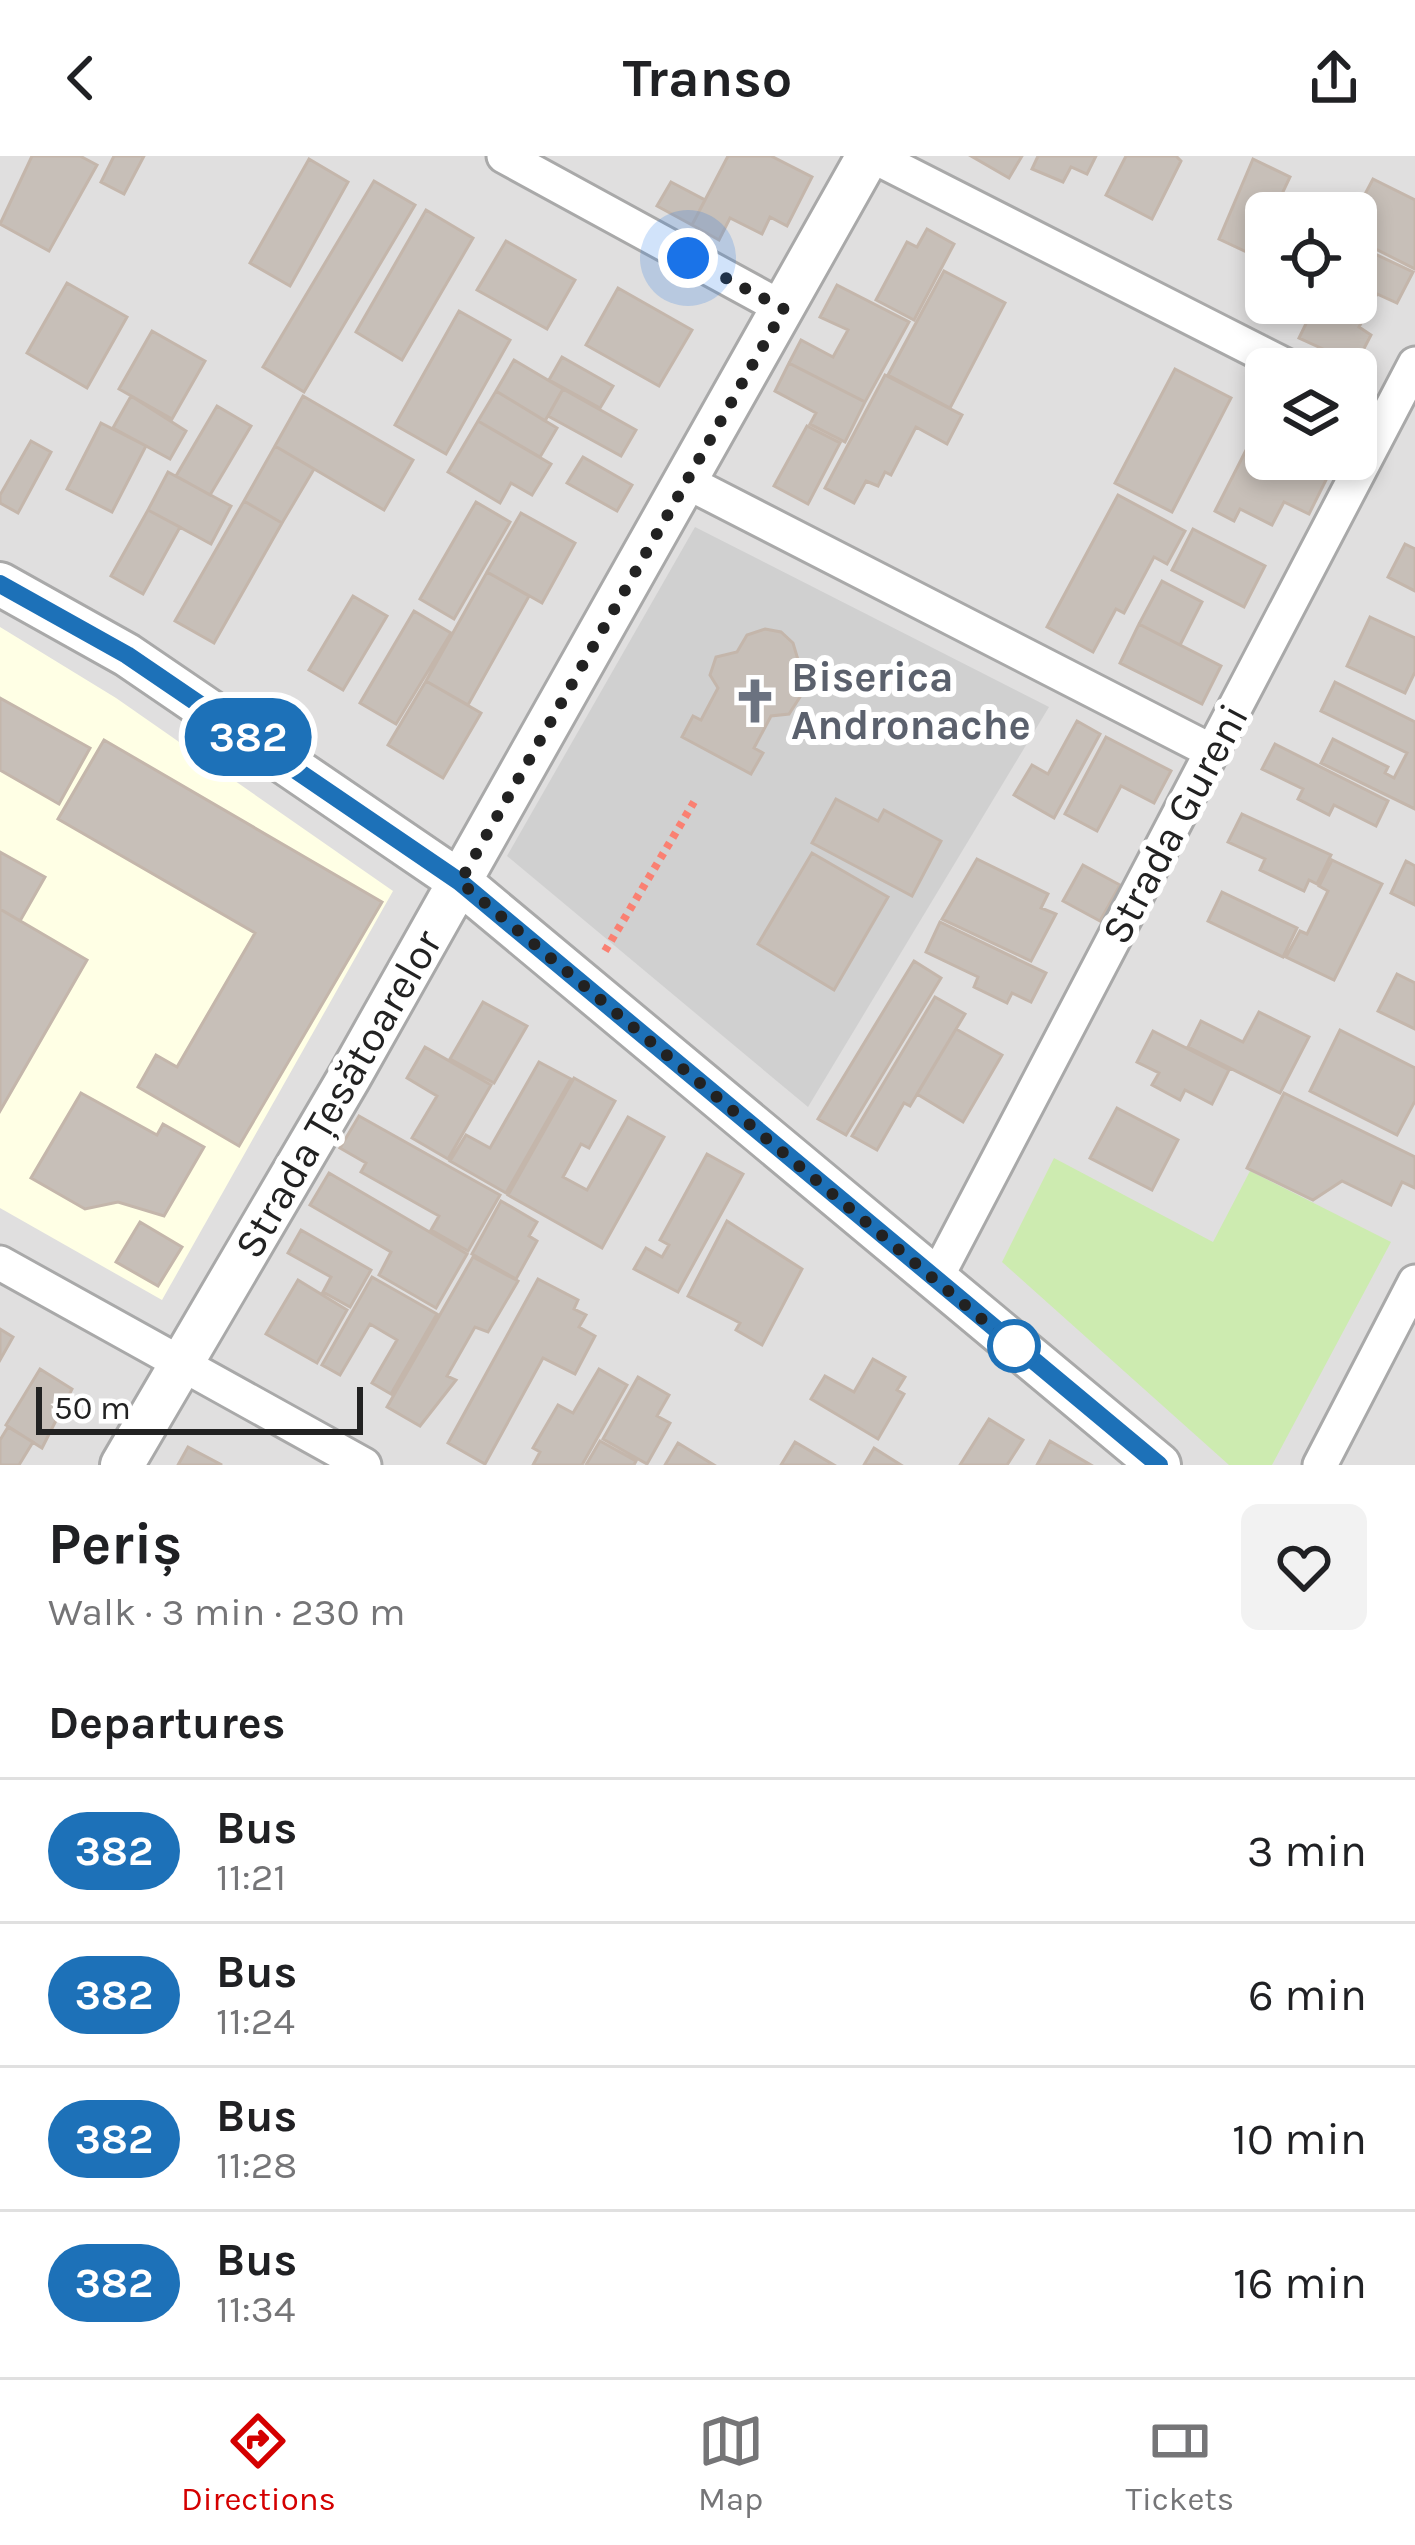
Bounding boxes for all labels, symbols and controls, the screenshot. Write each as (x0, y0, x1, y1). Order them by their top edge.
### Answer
icon: back (48, 45, 114, 111)
icon: share (1301, 45, 1367, 111)
text: Transo (623, 46, 792, 110)
map controls (1245, 192, 1377, 480)
button: locate (1245, 192, 1377, 324)
your location (658, 228, 718, 288)
button: layers (1245, 348, 1377, 480)
place label: Biserica Andronache (791, 652, 1031, 750)
church icon: Biserica Andronache (730, 676, 780, 726)
street label: Strada Gureni (1091, 695, 1259, 953)
line badge: 382 (179, 698, 317, 776)
text: 382 (209, 712, 287, 762)
street label: Strada Țesătoarelor (224, 920, 453, 1267)
unlabelled marker (989, 1321, 1039, 1371)
scale bar (36, 1381, 363, 1434)
text: 50 m (54, 1389, 131, 1427)
button: heart (1241, 1504, 1367, 1630)
text: Periș (48, 1511, 182, 1577)
text: Walk · 3 min · 230 m (48, 1589, 405, 1635)
text: Departures (48, 1697, 285, 1749)
text: Bus (216, 1802, 297, 1854)
text: 3 min (1247, 1825, 1367, 1877)
text: 382 (75, 1826, 153, 1876)
text: 11:21 (216, 1854, 286, 1900)
text: Bus (216, 1946, 297, 1998)
text: 6 min (1248, 1969, 1367, 2021)
text: 382 (75, 1970, 153, 2020)
text: 11:24 (216, 1998, 295, 2044)
text: Bus (216, 2090, 297, 2142)
text: 10 min (1232, 2113, 1367, 2165)
text: 382 (75, 2114, 153, 2164)
text: 11:28 (216, 2142, 297, 2188)
text: Bus (216, 2234, 297, 2286)
text: 16 min (1233, 2257, 1367, 2309)
text: 382 (75, 2258, 153, 2308)
text: 11:34 (216, 2286, 296, 2332)
tab: Directions (181, 2408, 336, 2518)
tab: Map (698, 2408, 764, 2518)
tab: Tickets (1125, 2408, 1234, 2518)

